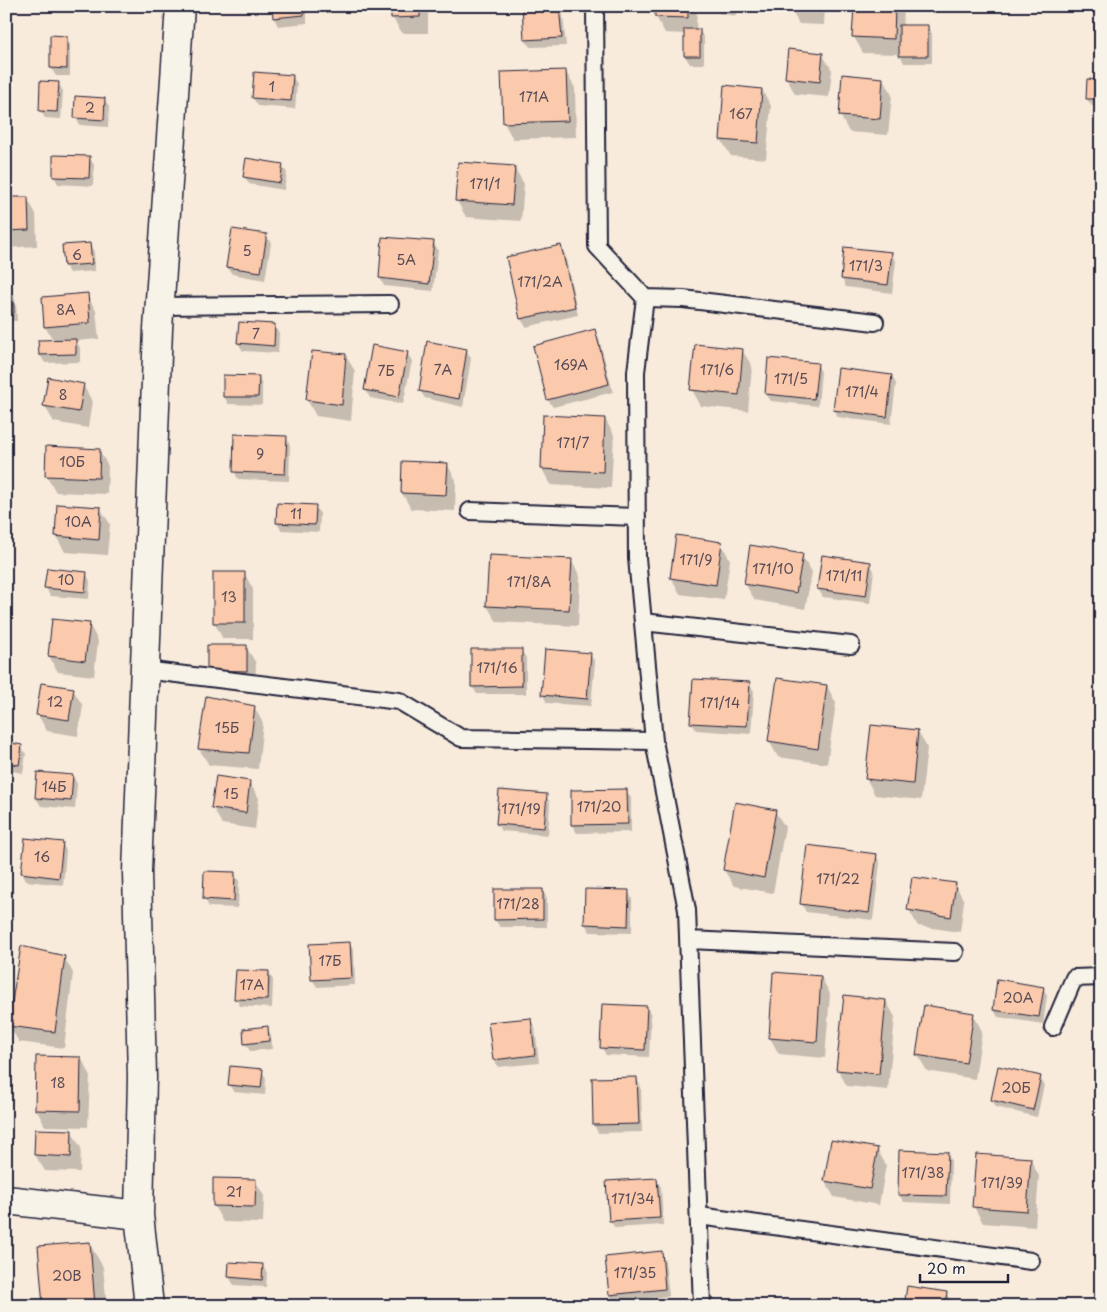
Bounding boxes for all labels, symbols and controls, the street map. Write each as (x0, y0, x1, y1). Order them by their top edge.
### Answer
house number: 1 (269, 76, 275, 97)
house number: 171А (519, 86, 549, 107)
house number: 2 (85, 97, 95, 118)
house number: 167 (729, 103, 753, 124)
house number: 171/1 (469, 173, 501, 194)
house number: 5 (242, 240, 252, 261)
house number: 6 (72, 244, 82, 265)
house number: 5А (396, 249, 416, 270)
house number: 171/3 (849, 255, 883, 276)
house number: 171/2А (517, 271, 563, 292)
house number: 8А (56, 299, 76, 320)
house number: 7 (252, 323, 260, 344)
house number: 169А (554, 354, 588, 375)
house number: 7А (434, 359, 453, 380)
house number: 171/6 (700, 359, 734, 380)
house number: 7Б (377, 360, 395, 381)
house number: 171/5 (774, 368, 808, 389)
house number: 171/4 (845, 381, 879, 402)
house number: 8 (59, 384, 67, 405)
house number: 171/7 (556, 432, 590, 453)
house number: 9 (256, 443, 264, 464)
house number: 10Б (59, 451, 85, 472)
house number: 11 (290, 503, 302, 524)
house number: 10А (64, 511, 92, 532)
house number: 171/9 (680, 549, 712, 570)
house number: 171/10 (752, 558, 794, 579)
house number: 171/11 (826, 565, 862, 586)
house number: 10 (58, 569, 74, 590)
house number: 171/8А (507, 571, 551, 592)
house number: 13 (221, 586, 237, 607)
house number: 171/16 (477, 657, 518, 678)
house number: 12 (47, 691, 63, 712)
house number: 171/14 (700, 692, 740, 713)
house number: 15Б (215, 717, 239, 738)
house number: 14Б (42, 776, 66, 797)
house number: 15 (223, 783, 239, 804)
house number: 171/20 (577, 796, 621, 817)
house number: 171/19 (501, 798, 541, 819)
house number: 16 (34, 846, 50, 867)
house number: 171/22 (816, 868, 860, 889)
house number: 171/28 (496, 893, 540, 914)
house number: 17Б (319, 950, 341, 971)
house number: 17А (240, 974, 265, 995)
house number: 20А (1003, 987, 1034, 1008)
house number: 18 (50, 1072, 66, 1093)
house number: 20Б (1001, 1077, 1031, 1098)
house number: 171/38 (902, 1162, 944, 1183)
house number: 171/39 (981, 1172, 1023, 1193)
house number: 21 (226, 1181, 242, 1202)
house number: 171/34 (611, 1188, 655, 1209)
scale bar (920, 1252, 1007, 1284)
text: 20 m (927, 1256, 966, 1279)
house number: 171/35 (614, 1262, 656, 1283)
house number: 20В (52, 1265, 82, 1286)

